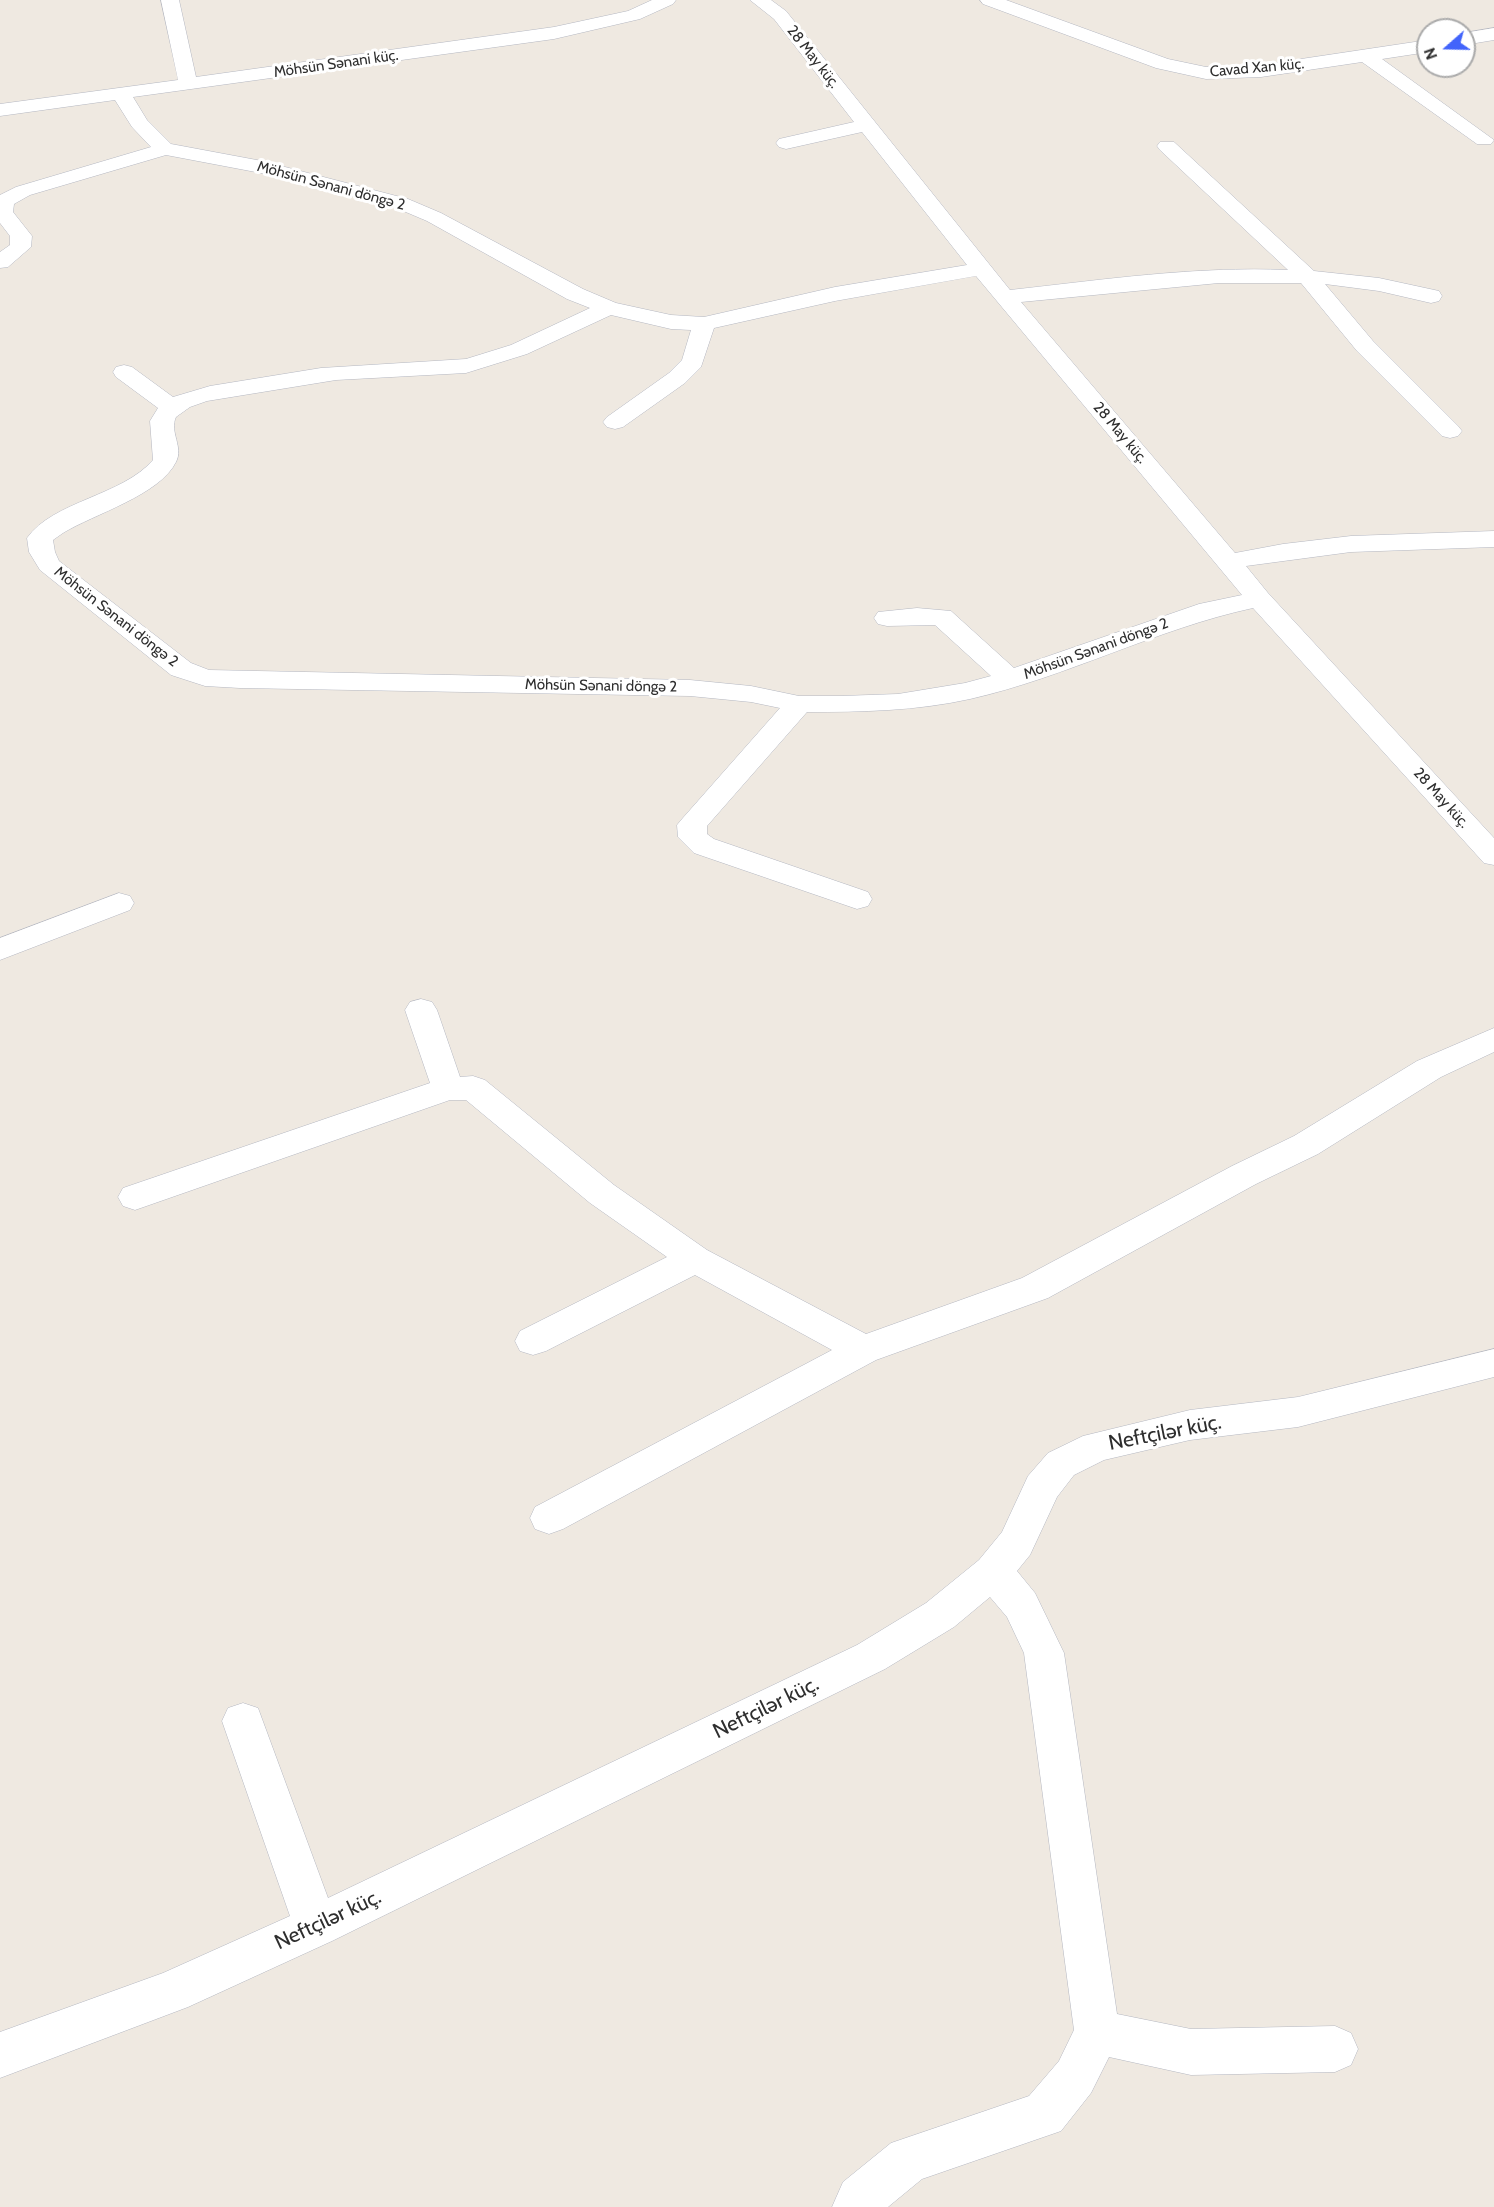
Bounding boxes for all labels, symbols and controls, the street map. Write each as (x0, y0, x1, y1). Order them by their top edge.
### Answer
north arrow (1416, 18, 1476, 78)
street label: 28 May küç. (783, 22, 843, 92)
text: N (1420, 45, 1441, 62)
street label: Möhsün Sənani küç. (273, 46, 399, 82)
street label: Cavad Xan küç. (1209, 55, 1305, 81)
street label: Möhsün Sənani döngə 2 (255, 158, 407, 214)
street label: 28 May küç. (1089, 399, 1151, 467)
street label: Möhsün Sənani döngə 2 (50, 563, 182, 671)
street label: Möhsün Sənani döngə 2 (1021, 614, 1171, 684)
street label: Möhsün Sənani döngə 2 (525, 676, 677, 696)
street label: 28 May küç. (1409, 764, 1473, 832)
street label: Neftçilər küç. (1106, 1410, 1224, 1456)
street label: Neftçilər küç. (709, 1672, 823, 1744)
street label: Neftçilər küç. (271, 1884, 385, 1956)

